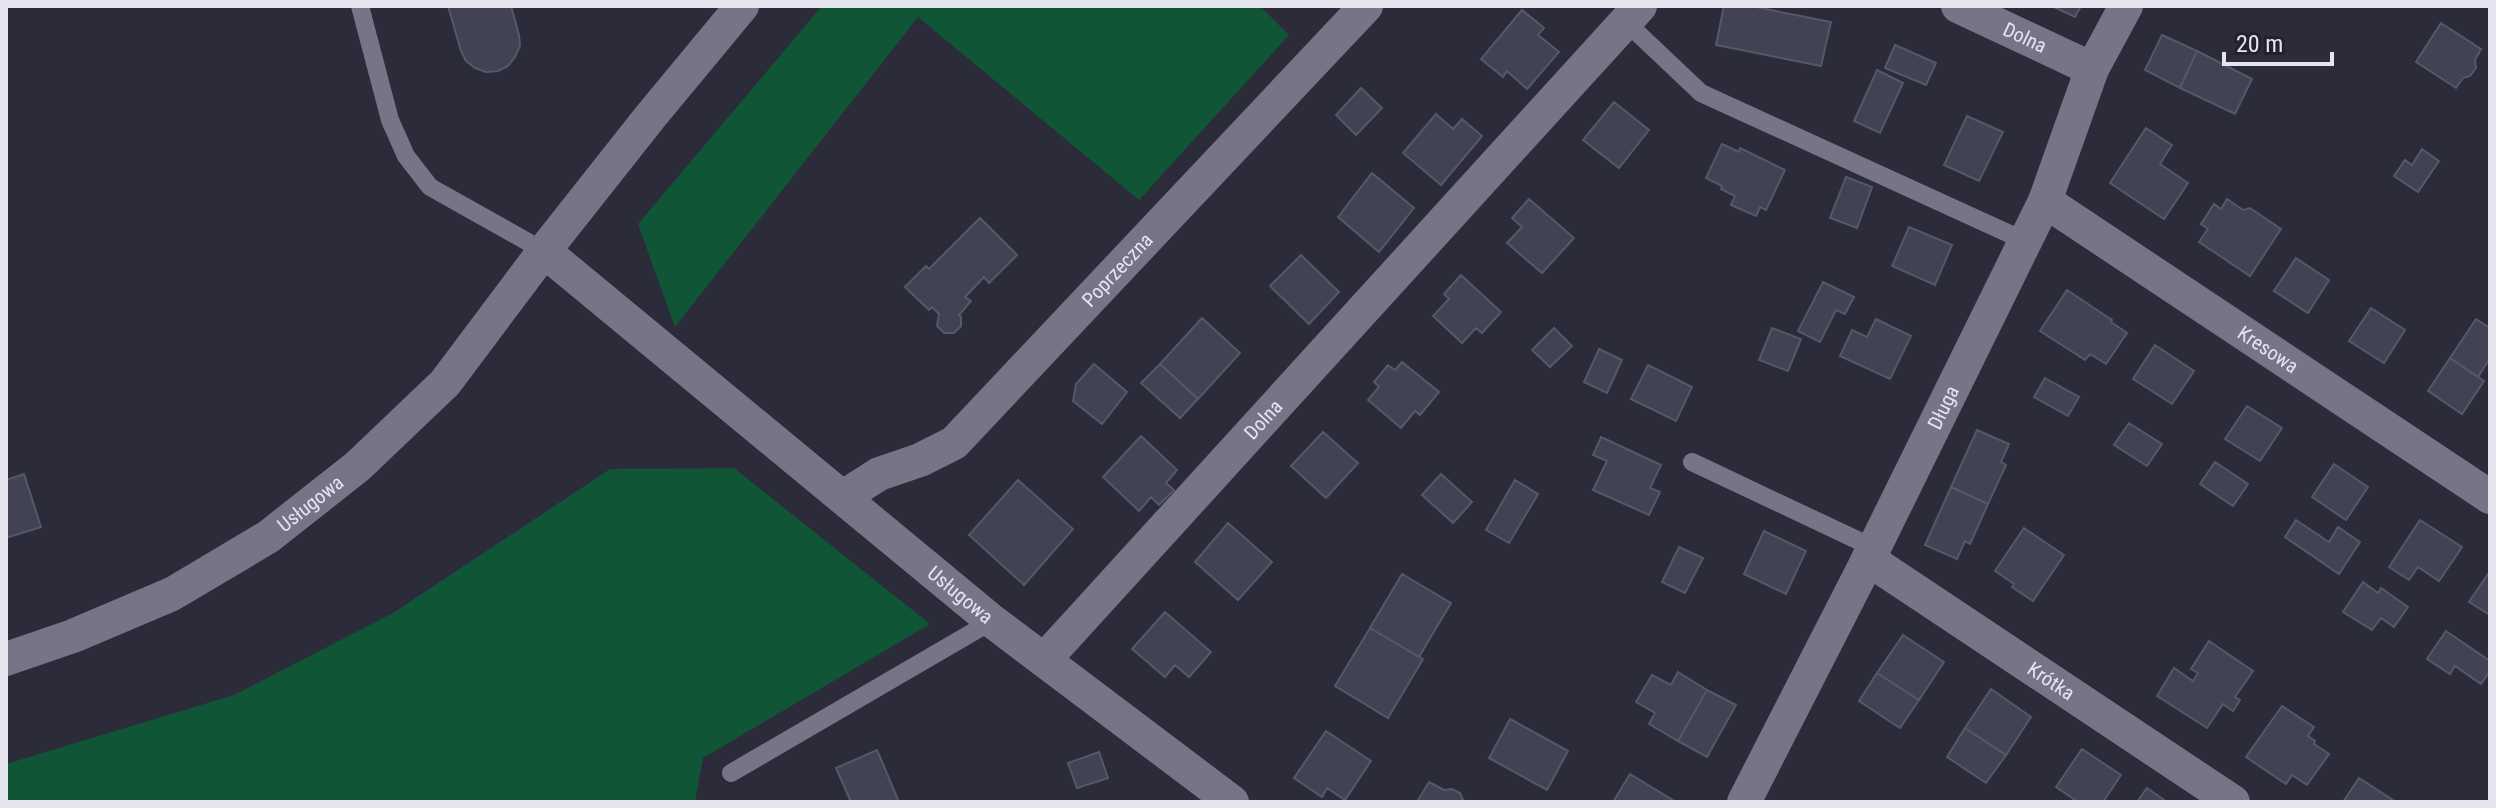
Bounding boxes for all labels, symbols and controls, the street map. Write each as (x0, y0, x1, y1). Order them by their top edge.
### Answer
scale bar (2224, 16, 2332, 66)
street label: Dolna (1999, 17, 2051, 58)
text: 20 m (2236, 30, 2283, 58)
street label: Poprzeczna (1077, 228, 1158, 312)
street label: Kresowa (2233, 321, 2303, 378)
street label: Długa (1922, 382, 1964, 433)
street label: Dolna (1239, 395, 1287, 444)
street label: Usługowa (272, 470, 348, 537)
street label: Usługowa (923, 561, 998, 629)
street label: Krótka (2023, 657, 2079, 705)

